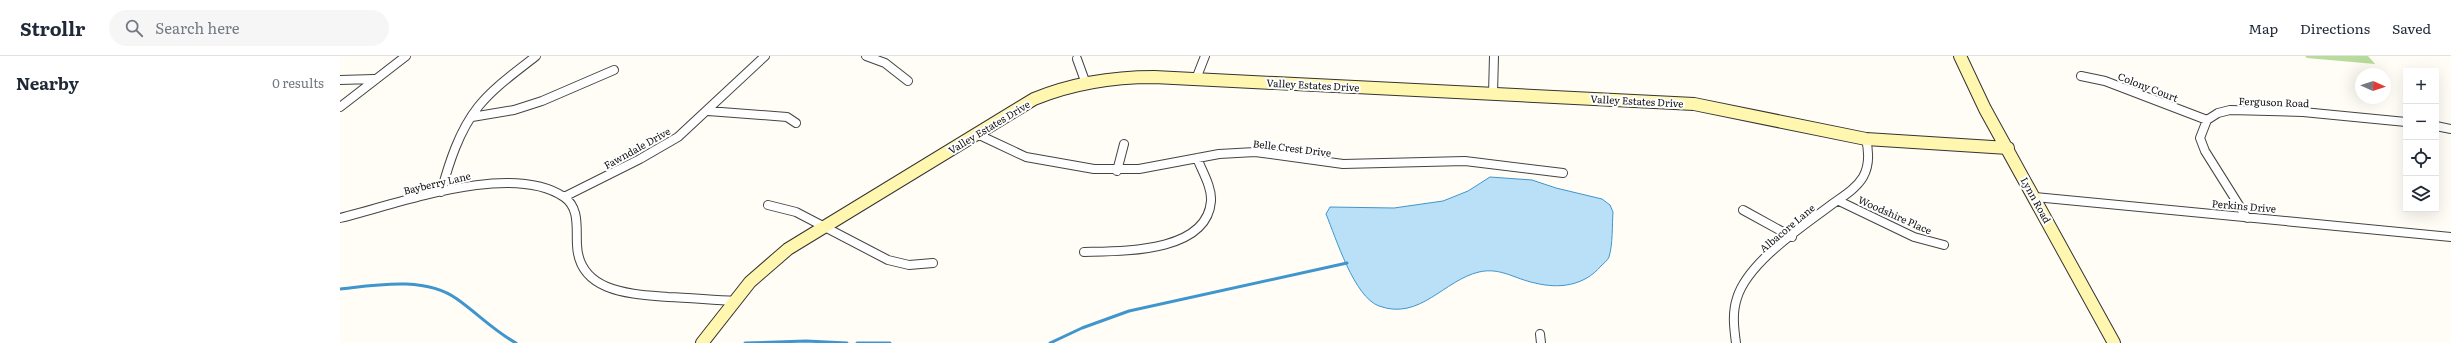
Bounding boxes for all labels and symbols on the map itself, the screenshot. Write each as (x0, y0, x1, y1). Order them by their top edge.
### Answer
street label: Colony Court (2116, 68, 2180, 105)
north arrow (2355, 68, 2391, 104)
street label: Valley Estates Drive (1266, 75, 1360, 94)
street label: Valley Estates Drive (1590, 91, 1684, 110)
street label: Ferguson Road (2238, 93, 2310, 110)
street label: Valley Estates Drive (945, 96, 1033, 157)
street label: Fawndale Drive (601, 123, 673, 172)
street label: Belle Crest Drive (1252, 135, 1332, 160)
street label: Bayberry Lane (402, 167, 472, 198)
street label: Lynn Road (2018, 174, 2055, 226)
street label: Woodshire Place (1856, 192, 1934, 237)
street label: Perkins Drive (2211, 195, 2277, 216)
street label: Albacore Lane (1756, 200, 1818, 255)

